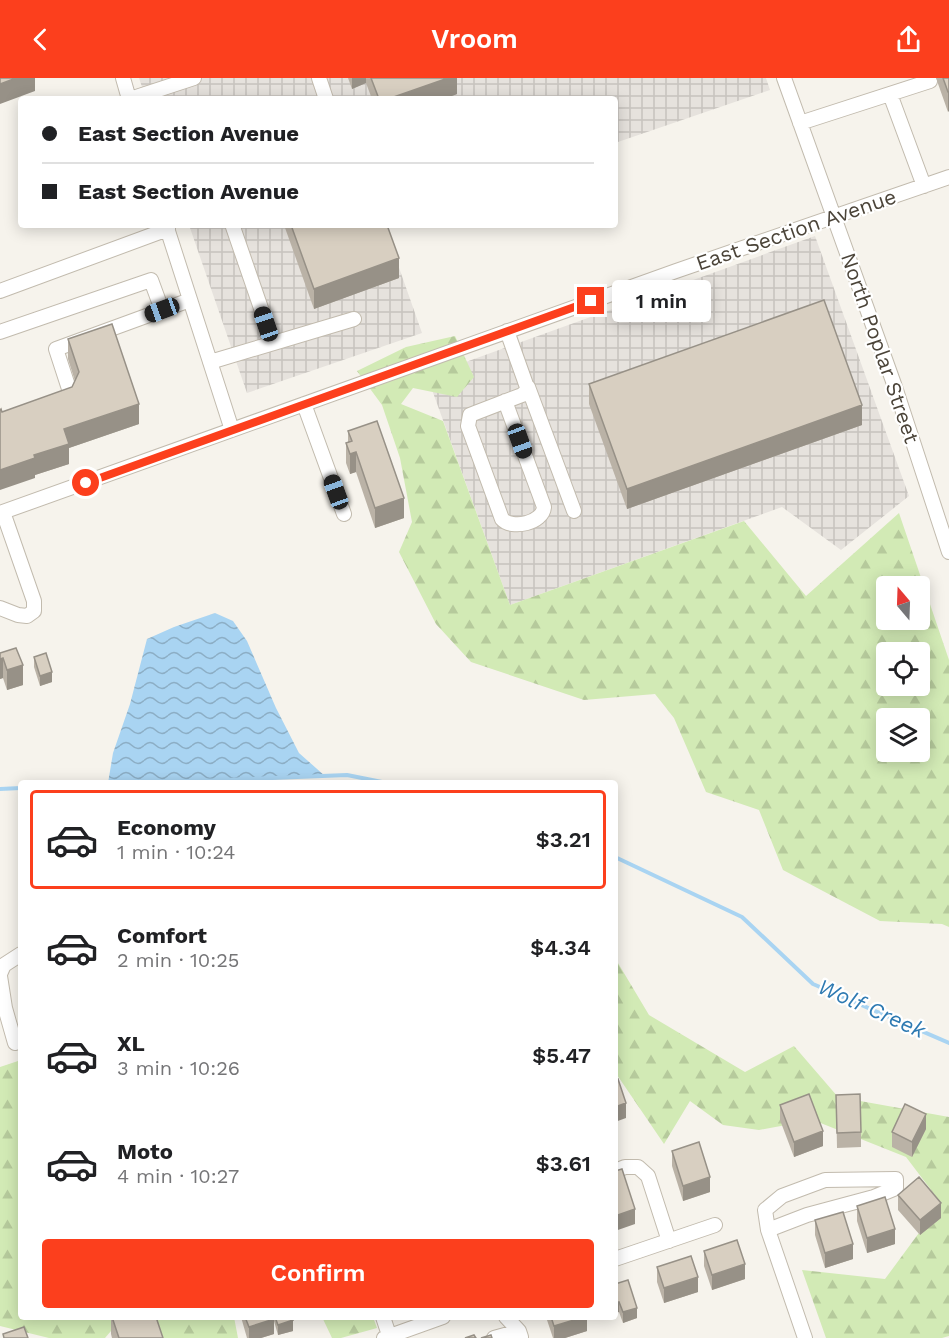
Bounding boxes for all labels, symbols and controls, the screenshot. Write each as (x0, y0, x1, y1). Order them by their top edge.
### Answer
icon: back (24, 23, 57, 56)
text: Vroom (431, 23, 518, 55)
icon: share (892, 23, 925, 56)
text: East Section Avenue (78, 121, 299, 146)
text: East Section Avenue (78, 179, 299, 204)
street label: East Section Avenue (692, 183, 899, 276)
street label: North Poplar Street (836, 249, 925, 447)
callout: 1 min (612, 280, 711, 322)
route end (577, 287, 604, 314)
text: 1 min (636, 289, 687, 313)
car (142, 295, 182, 325)
car (252, 304, 280, 344)
car (505, 421, 535, 461)
route start (72, 469, 99, 496)
car (321, 472, 351, 512)
north arrow (876, 576, 930, 630)
map controls (876, 576, 930, 762)
button: locate (876, 642, 930, 696)
button: layers (876, 708, 930, 762)
icon: car (45, 813, 99, 867)
text: Economy (117, 815, 216, 840)
text: $3.21 (536, 827, 591, 852)
text: 1 min · 10:24 (117, 840, 236, 864)
icon: car (45, 921, 99, 975)
text: Comfort (117, 923, 207, 948)
text: $4.34 (530, 935, 591, 960)
text: 2 min · 10:25 (117, 948, 239, 972)
water label: Wolf Creek (814, 974, 930, 1044)
icon: car (45, 1029, 99, 1083)
text: XL (117, 1031, 145, 1056)
text: $5.47 (532, 1043, 591, 1068)
text: 3 min · 10:26 (117, 1056, 240, 1080)
icon: car (45, 1137, 99, 1191)
text: Moto (117, 1139, 173, 1164)
text: $3.61 (536, 1151, 591, 1176)
text: 4 min · 10:27 (117, 1164, 239, 1188)
button: Confirm (42, 1239, 594, 1308)

